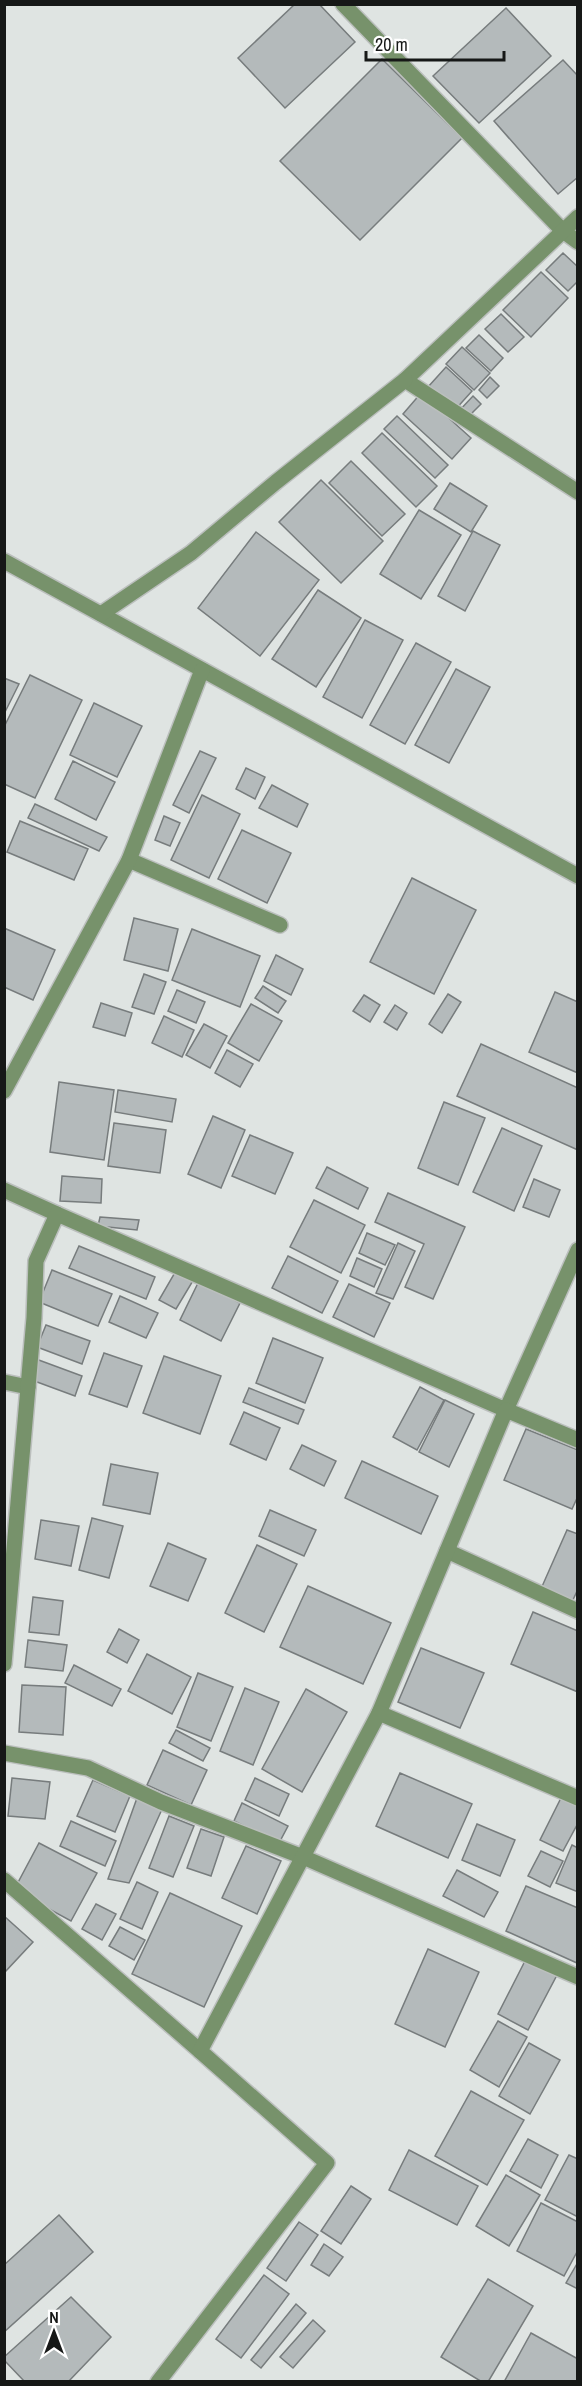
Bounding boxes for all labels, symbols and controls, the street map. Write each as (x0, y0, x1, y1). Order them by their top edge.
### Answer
scale bar (366, 24, 504, 62)
text: 20 m (375, 32, 408, 57)
north arrow (24, 2302, 84, 2362)
text: N (49, 2306, 59, 2328)

